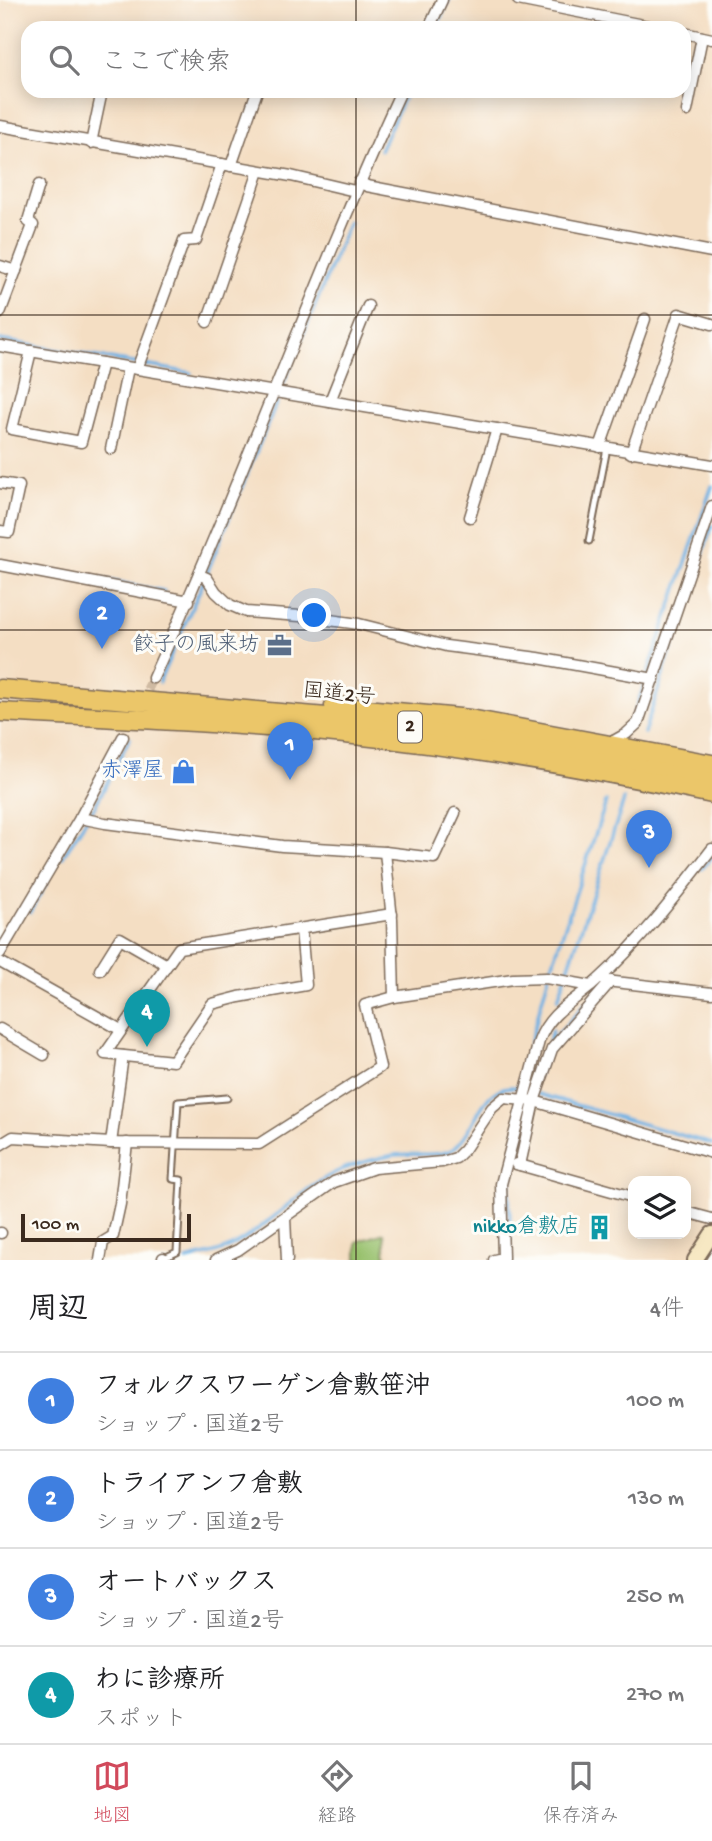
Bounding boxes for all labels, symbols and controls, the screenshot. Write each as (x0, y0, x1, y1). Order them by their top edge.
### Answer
search box (21, 21, 691, 98)
icon: search (45, 41, 83, 79)
text: ここで検索 (101, 49, 231, 80)
pin: 2 (79, 591, 125, 649)
your location (297, 598, 331, 632)
place label: 餃子の風来坊 (133, 632, 259, 659)
office icon: 餃子の風来坊 (265, 632, 293, 660)
street label: 国道2号 (301, 679, 377, 712)
road number: 2 (398, 712, 422, 742)
pin: 1 (267, 722, 313, 780)
shop icon: 赤澤屋 (170, 758, 198, 786)
place label: 赤澤屋 (101, 759, 164, 785)
pin: 3 (626, 810, 672, 868)
pin: 4 (124, 989, 170, 1047)
map controls (628, 1176, 691, 1239)
button: layers (628, 1176, 691, 1239)
scale bar (21, 1211, 191, 1243)
text: 100 m (32, 1214, 79, 1237)
place label: nikko倉敷店 (473, 1214, 580, 1241)
building icon: nikko倉敷店 (586, 1214, 614, 1242)
text: 周辺 (28, 1294, 88, 1329)
text: 4件 (650, 1297, 684, 1324)
text: フォルクスワーゲン倉敷笹沖 (95, 1373, 431, 1404)
text: 1 (46, 1388, 56, 1415)
text: 100 m (627, 1388, 684, 1415)
text: ショップ · 国道2号 (95, 1413, 284, 1440)
text: トライアンフ倉敷 (95, 1471, 302, 1502)
text: 2 (45, 1486, 57, 1513)
text: 130 m (628, 1486, 684, 1513)
text: ショップ · 国道2号 (95, 1511, 284, 1538)
text: オートバックス (95, 1569, 277, 1600)
text: 3 (45, 1584, 57, 1611)
text: 250 m (626, 1584, 684, 1611)
text: ショップ · 国道2号 (95, 1609, 284, 1636)
text: わに診療所 (95, 1667, 225, 1698)
text: 4 (46, 1682, 56, 1709)
text: 270 m (626, 1682, 684, 1709)
text: スポット (95, 1707, 187, 1734)
tab: 地図 (93, 1757, 131, 1829)
tab: 経路 (318, 1757, 356, 1829)
tab: 保存済み (543, 1757, 619, 1829)

